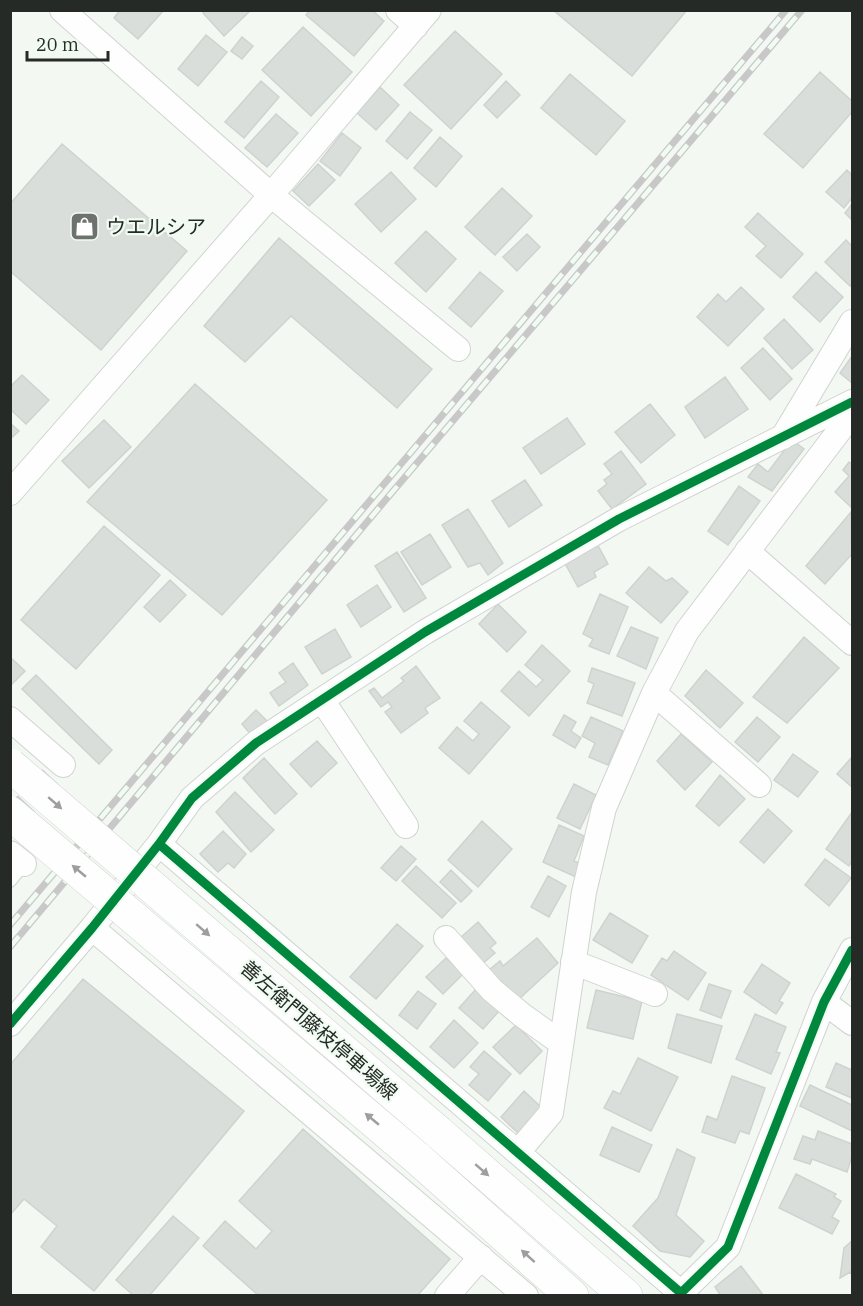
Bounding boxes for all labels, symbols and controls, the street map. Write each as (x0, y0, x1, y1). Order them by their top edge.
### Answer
scale bar (27, 24, 108, 62)
text: 20 m (36, 33, 79, 56)
shop icon: ウエルシア (69, 211, 101, 243)
place label: ウエルシア (106, 213, 206, 240)
one-way arrow (47, 796, 62, 809)
one-way arrow (72, 865, 87, 878)
one-way arrow (195, 923, 210, 936)
street label: 善左衛門藤枝停車場線 (235, 954, 404, 1105)
one-way arrow (365, 1113, 380, 1126)
one-way arrow (474, 1163, 489, 1176)
one-way arrow (521, 1250, 536, 1263)

